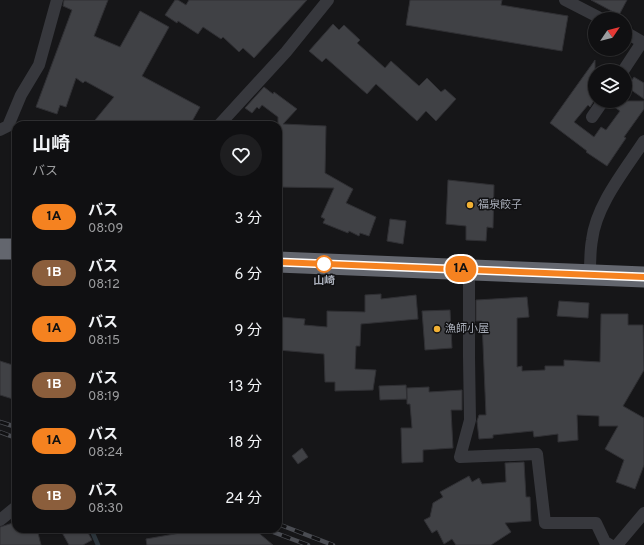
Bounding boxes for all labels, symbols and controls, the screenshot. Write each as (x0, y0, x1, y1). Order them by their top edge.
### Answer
north arrow (588, 12, 632, 56)
map controls (588, 12, 632, 108)
button: layers (588, 64, 632, 108)
text: 山崎 (32, 133, 70, 157)
button: heart (220, 134, 262, 176)
text: バス (32, 164, 58, 180)
place label: 福泉餃子 (478, 198, 522, 212)
marker: 福泉餃子 (465, 200, 475, 210)
text: バス (88, 202, 118, 221)
text: 1A (46, 208, 62, 225)
text: 3 分 (234, 210, 262, 229)
text: 08:09 (88, 221, 123, 237)
marker: 山崎 (315, 255, 333, 273)
line badge: 1A (443, 256, 479, 282)
text: バス (88, 258, 118, 277)
text: 1A (453, 260, 469, 277)
text: 1B (46, 264, 62, 281)
text: 6 分 (235, 266, 262, 285)
place label: 山崎 (313, 274, 335, 288)
text: 08:12 (88, 277, 120, 293)
text: バス (88, 314, 118, 333)
text: 1A (46, 320, 62, 337)
text: 9 分 (235, 322, 262, 341)
place label: 漁師小屋 (445, 322, 489, 336)
marker: 漁師小屋 (432, 324, 442, 334)
text: 08:15 (88, 333, 120, 349)
text: バス (88, 370, 118, 389)
text: 1B (46, 376, 62, 393)
text: 13 分 (229, 378, 262, 397)
text: 08:19 (88, 389, 120, 405)
text: バス (88, 426, 118, 445)
text: 1A (46, 432, 62, 449)
text: 18 分 (229, 434, 262, 453)
text: 08:24 (88, 445, 123, 461)
text: バス (88, 482, 118, 501)
text: 1B (46, 488, 62, 505)
text: 24 分 (225, 490, 262, 509)
text: 08:30 (88, 501, 123, 517)

